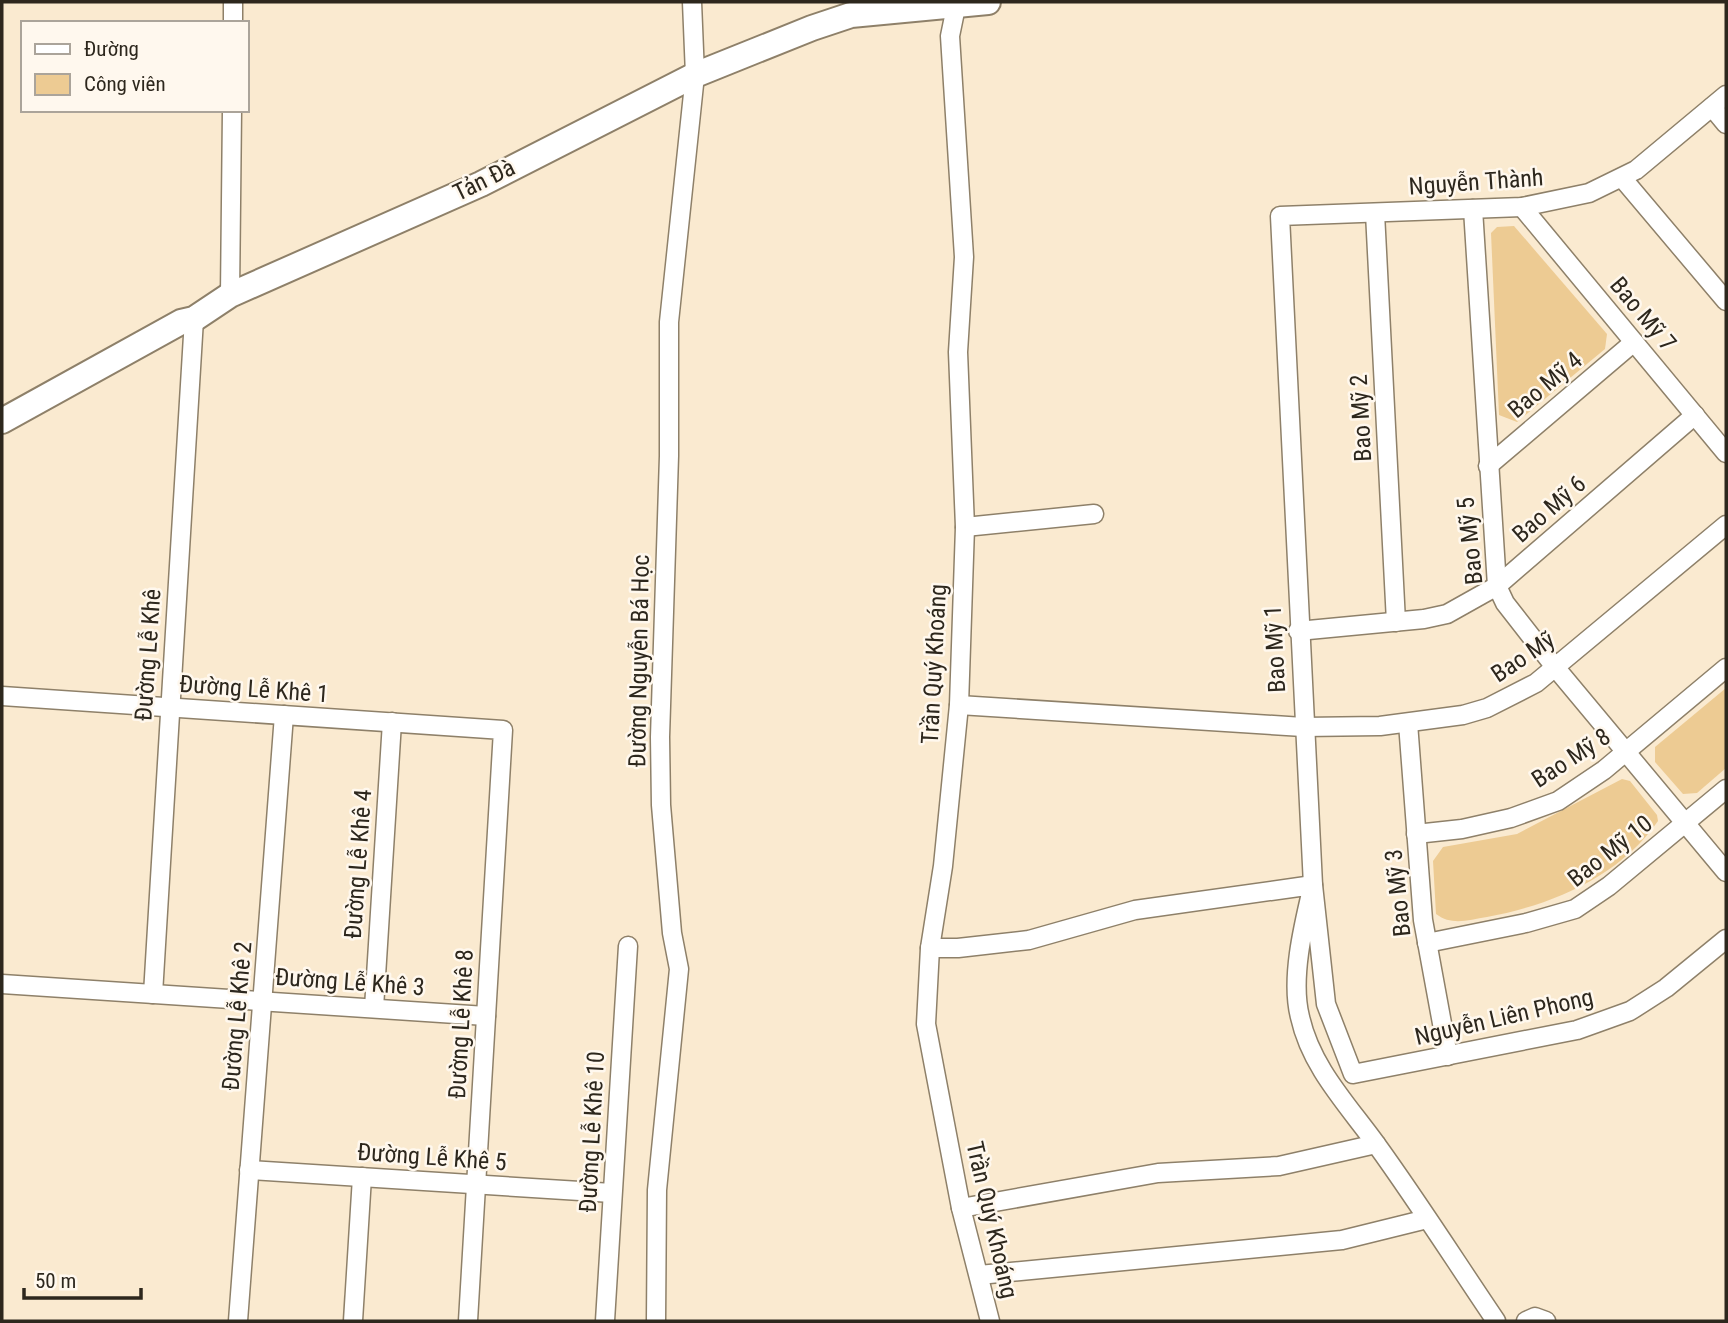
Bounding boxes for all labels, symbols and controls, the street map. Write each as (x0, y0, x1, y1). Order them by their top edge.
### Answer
legend (21, 21, 248, 112)
text: Đường (84, 37, 139, 61)
text: Công viên (84, 72, 166, 96)
street label: Tản Đà (448, 153, 520, 207)
street label: Nguyễn Thành (1408, 163, 1544, 201)
street label: Bao Mỹ 7 (1604, 271, 1682, 357)
street label: Bao Mỹ 4 (1502, 346, 1588, 424)
street label: Bao Mỹ 2 (1345, 374, 1377, 462)
street label: Bao Mỹ 6 (1507, 470, 1591, 548)
street label: Bao Mỹ 5 (1451, 496, 1489, 586)
street label: Đường Nguyễn Bá Học (623, 554, 655, 768)
street label: Trần Quý Khoáng (916, 583, 952, 745)
street label: Đường Lễ Khê (129, 588, 167, 722)
street label: Bao Mỹ 1 (1259, 605, 1291, 693)
street label: Bao Mỹ (1486, 626, 1560, 688)
street label: Đường Lễ Khê 1 (178, 670, 330, 708)
street label: Bao Mỹ 8 (1527, 722, 1615, 794)
street label: Đường Lễ Khê 4 (339, 788, 377, 940)
street label: Bao Mỹ 10 (1562, 809, 1658, 893)
street label: Bao Mỹ 3 (1379, 848, 1417, 938)
street label: Đường Lễ Khê 2 (217, 940, 257, 1092)
street label: Đường Lễ Khê 8 (443, 948, 479, 1100)
street label: Đường Lễ Khê 3 (274, 963, 426, 1001)
street label: Nguyễn Liên Phong (1412, 983, 1596, 1051)
street label: Đường Lễ Khê 10 (574, 1051, 610, 1213)
street label: Đường Lễ Khê 5 (356, 1138, 508, 1176)
street label: Trần Quý Khoáng (960, 1139, 1024, 1301)
scale bar (24, 1256, 142, 1300)
text: 50 m (35, 1269, 76, 1293)

